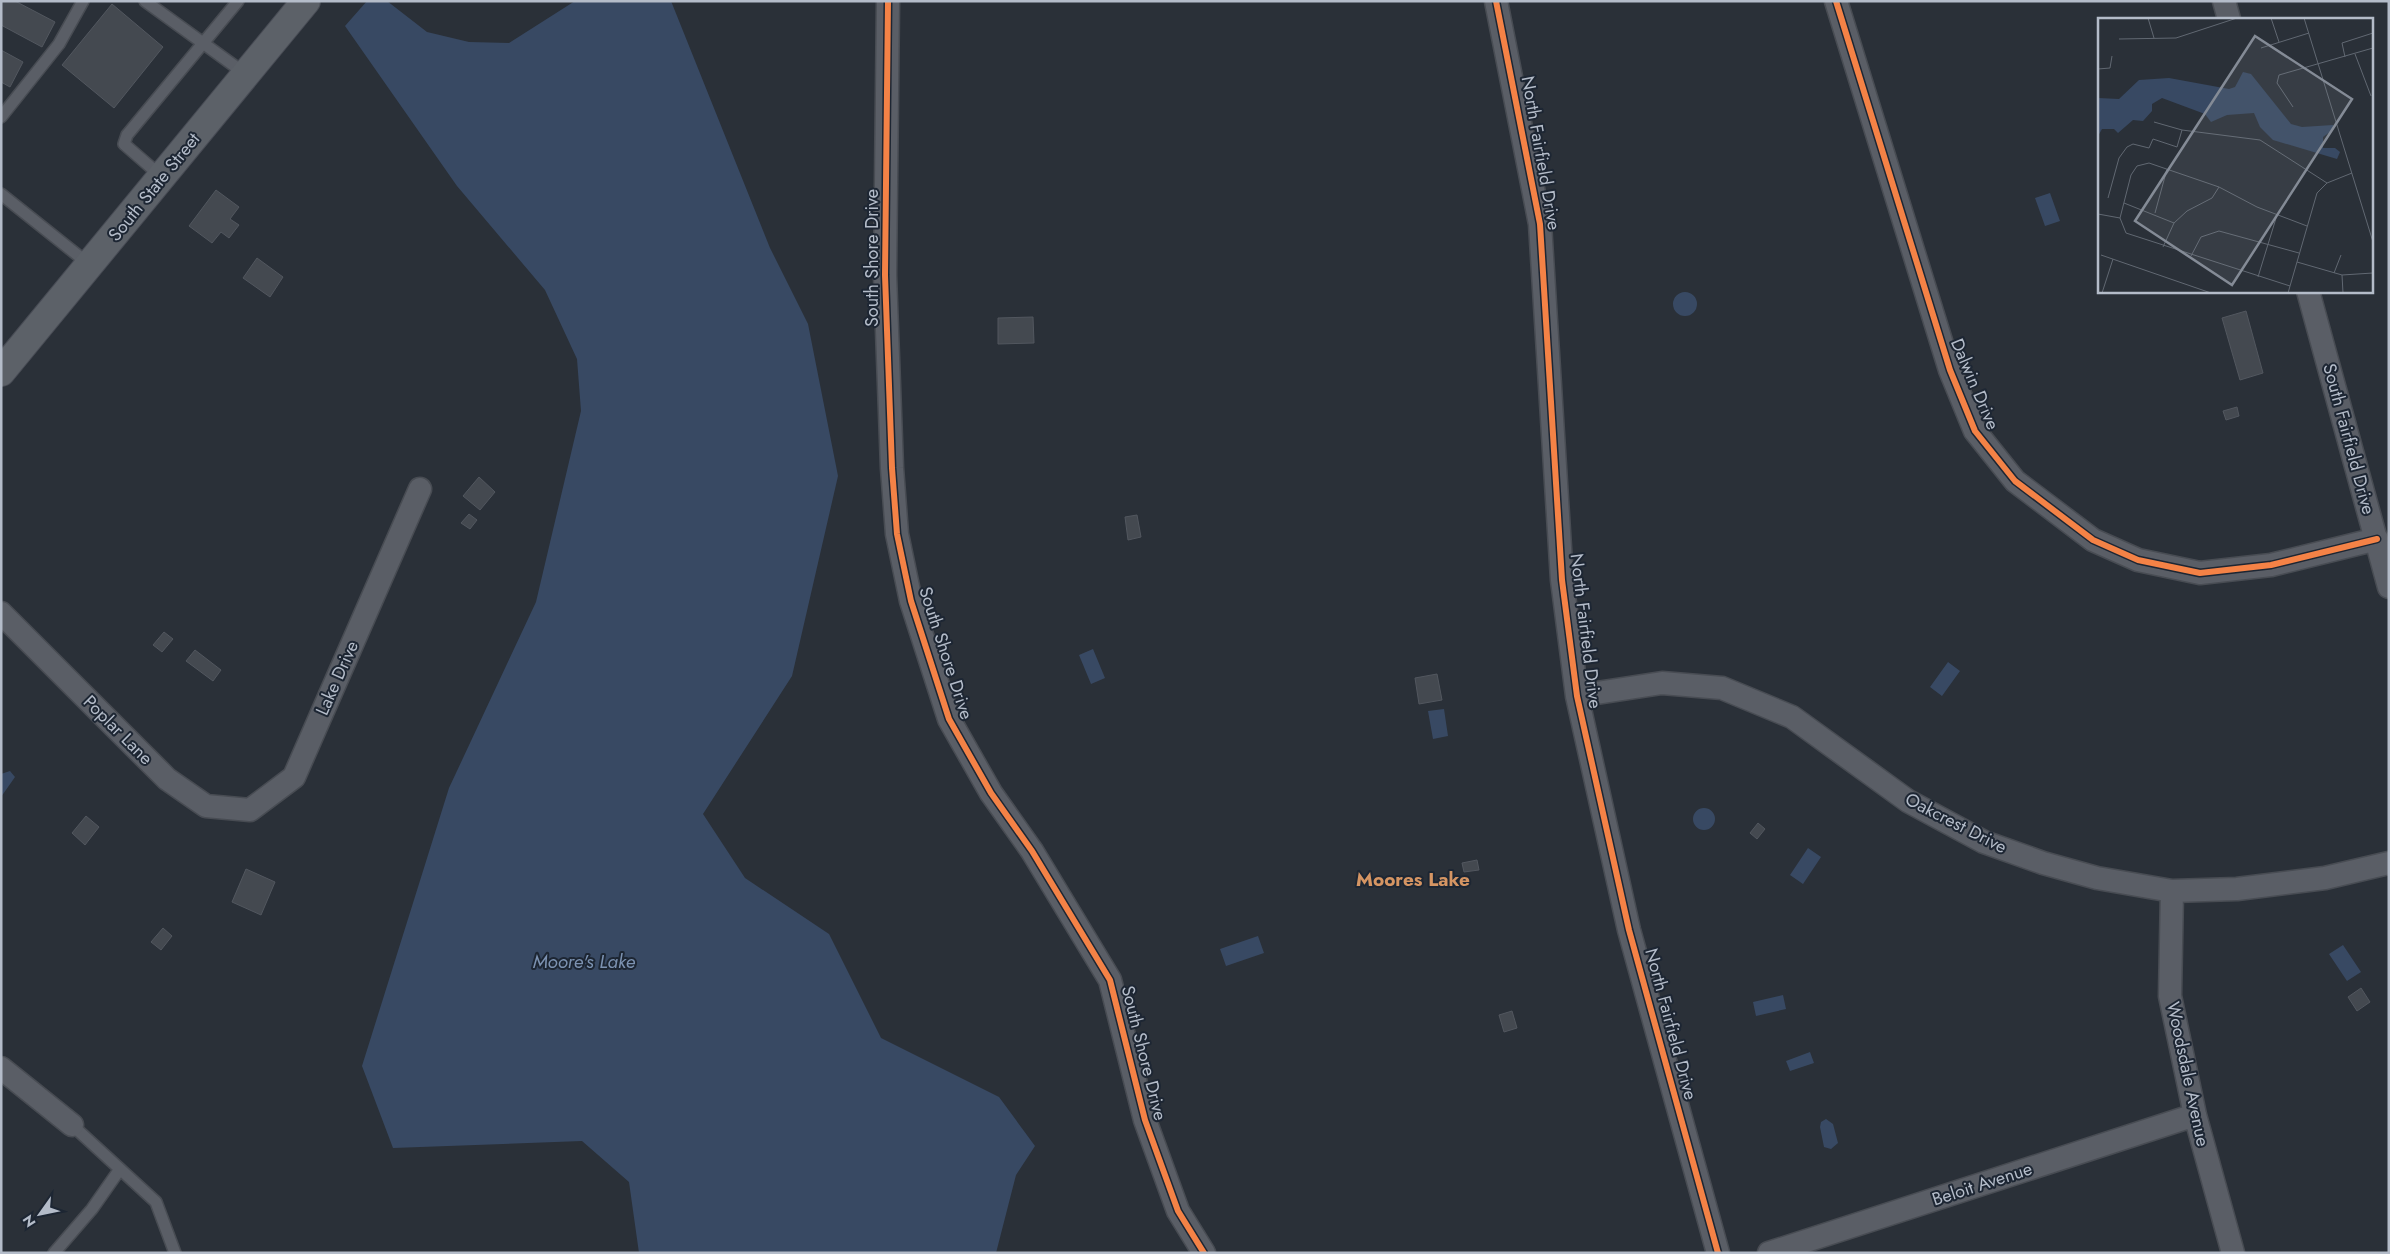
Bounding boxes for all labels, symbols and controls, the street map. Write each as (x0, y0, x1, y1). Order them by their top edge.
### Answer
inset map (2098, 18, 2372, 292)
street label: North Fairfield Drive (1515, 74, 1567, 232)
street label: South State Street (102, 127, 206, 247)
street label: South Shore Drive (859, 189, 885, 327)
street label: Dalwin Drive (1944, 334, 2006, 434)
street label: South Fairfield Drive (2316, 361, 2382, 517)
street label: North Fairfield Drive (1564, 552, 1608, 710)
street label: South Shore Drive (912, 583, 980, 723)
street label: Lake Drive (309, 637, 365, 719)
street label: Poplar Lane (77, 689, 159, 771)
street label: Oakcrest Drive (1901, 786, 2011, 860)
district label: Moores Lake (1356, 866, 1470, 893)
street label: North Fairfield Drive (1638, 945, 1704, 1103)
water label: Moore's Lake (533, 948, 636, 975)
street label: South Shore Drive (1115, 983, 1173, 1123)
street label: Woodsdale Avenue (2160, 999, 2216, 1149)
street label: Beloit Avenue (1929, 1156, 2035, 1212)
north arrow (15, 1189, 65, 1239)
text: N (18, 1211, 41, 1231)

